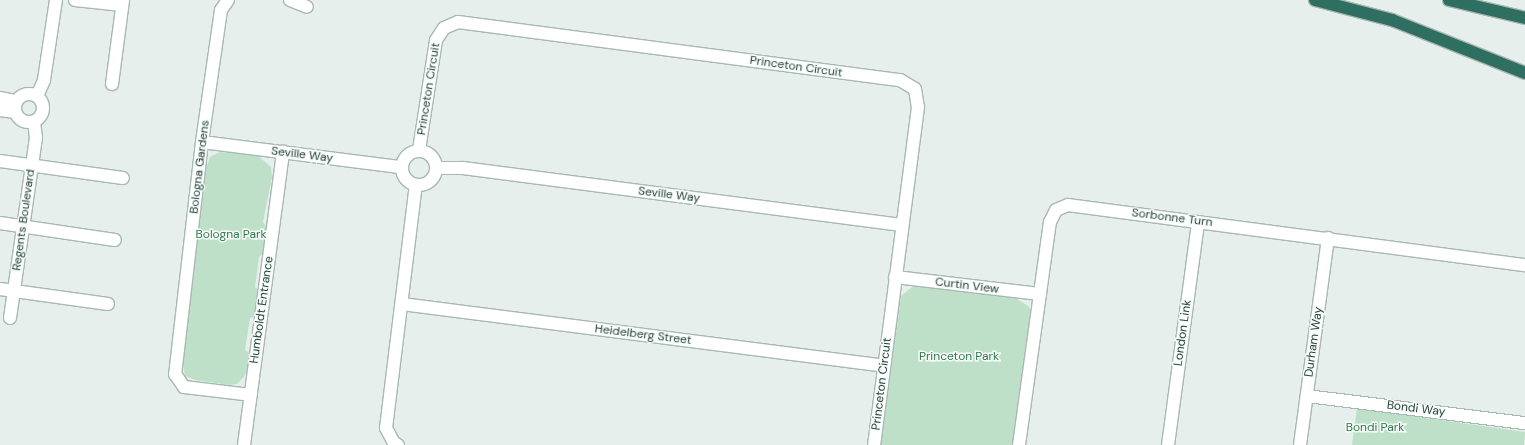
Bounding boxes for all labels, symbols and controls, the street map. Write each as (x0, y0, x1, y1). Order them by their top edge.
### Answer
street label: Princeton Circuit (415, 42, 443, 136)
street label: Princeton Circuit (749, 53, 843, 81)
street label: Bologna Gardens (187, 119, 213, 215)
street label: Seville Way (270, 144, 334, 166)
street label: Regents Boulevard (10, 168, 38, 272)
street label: Seville Way (637, 184, 701, 206)
street label: Sorbonne Turn (1131, 206, 1213, 230)
park label: Bologna Park (196, 228, 266, 242)
street label: Humboldt Entrance (247, 255, 277, 365)
street label: Curtin View (934, 275, 1000, 297)
street label: London Link (1171, 299, 1195, 367)
street label: Durham Way (1302, 306, 1326, 378)
street label: Heidelberg Street (594, 322, 692, 348)
street label: Princeton Circuit (869, 337, 895, 431)
park label: Princeton Park (919, 350, 999, 364)
street label: Bondi Way (1386, 398, 1446, 420)
park label: Bondi Park (1346, 421, 1404, 435)

